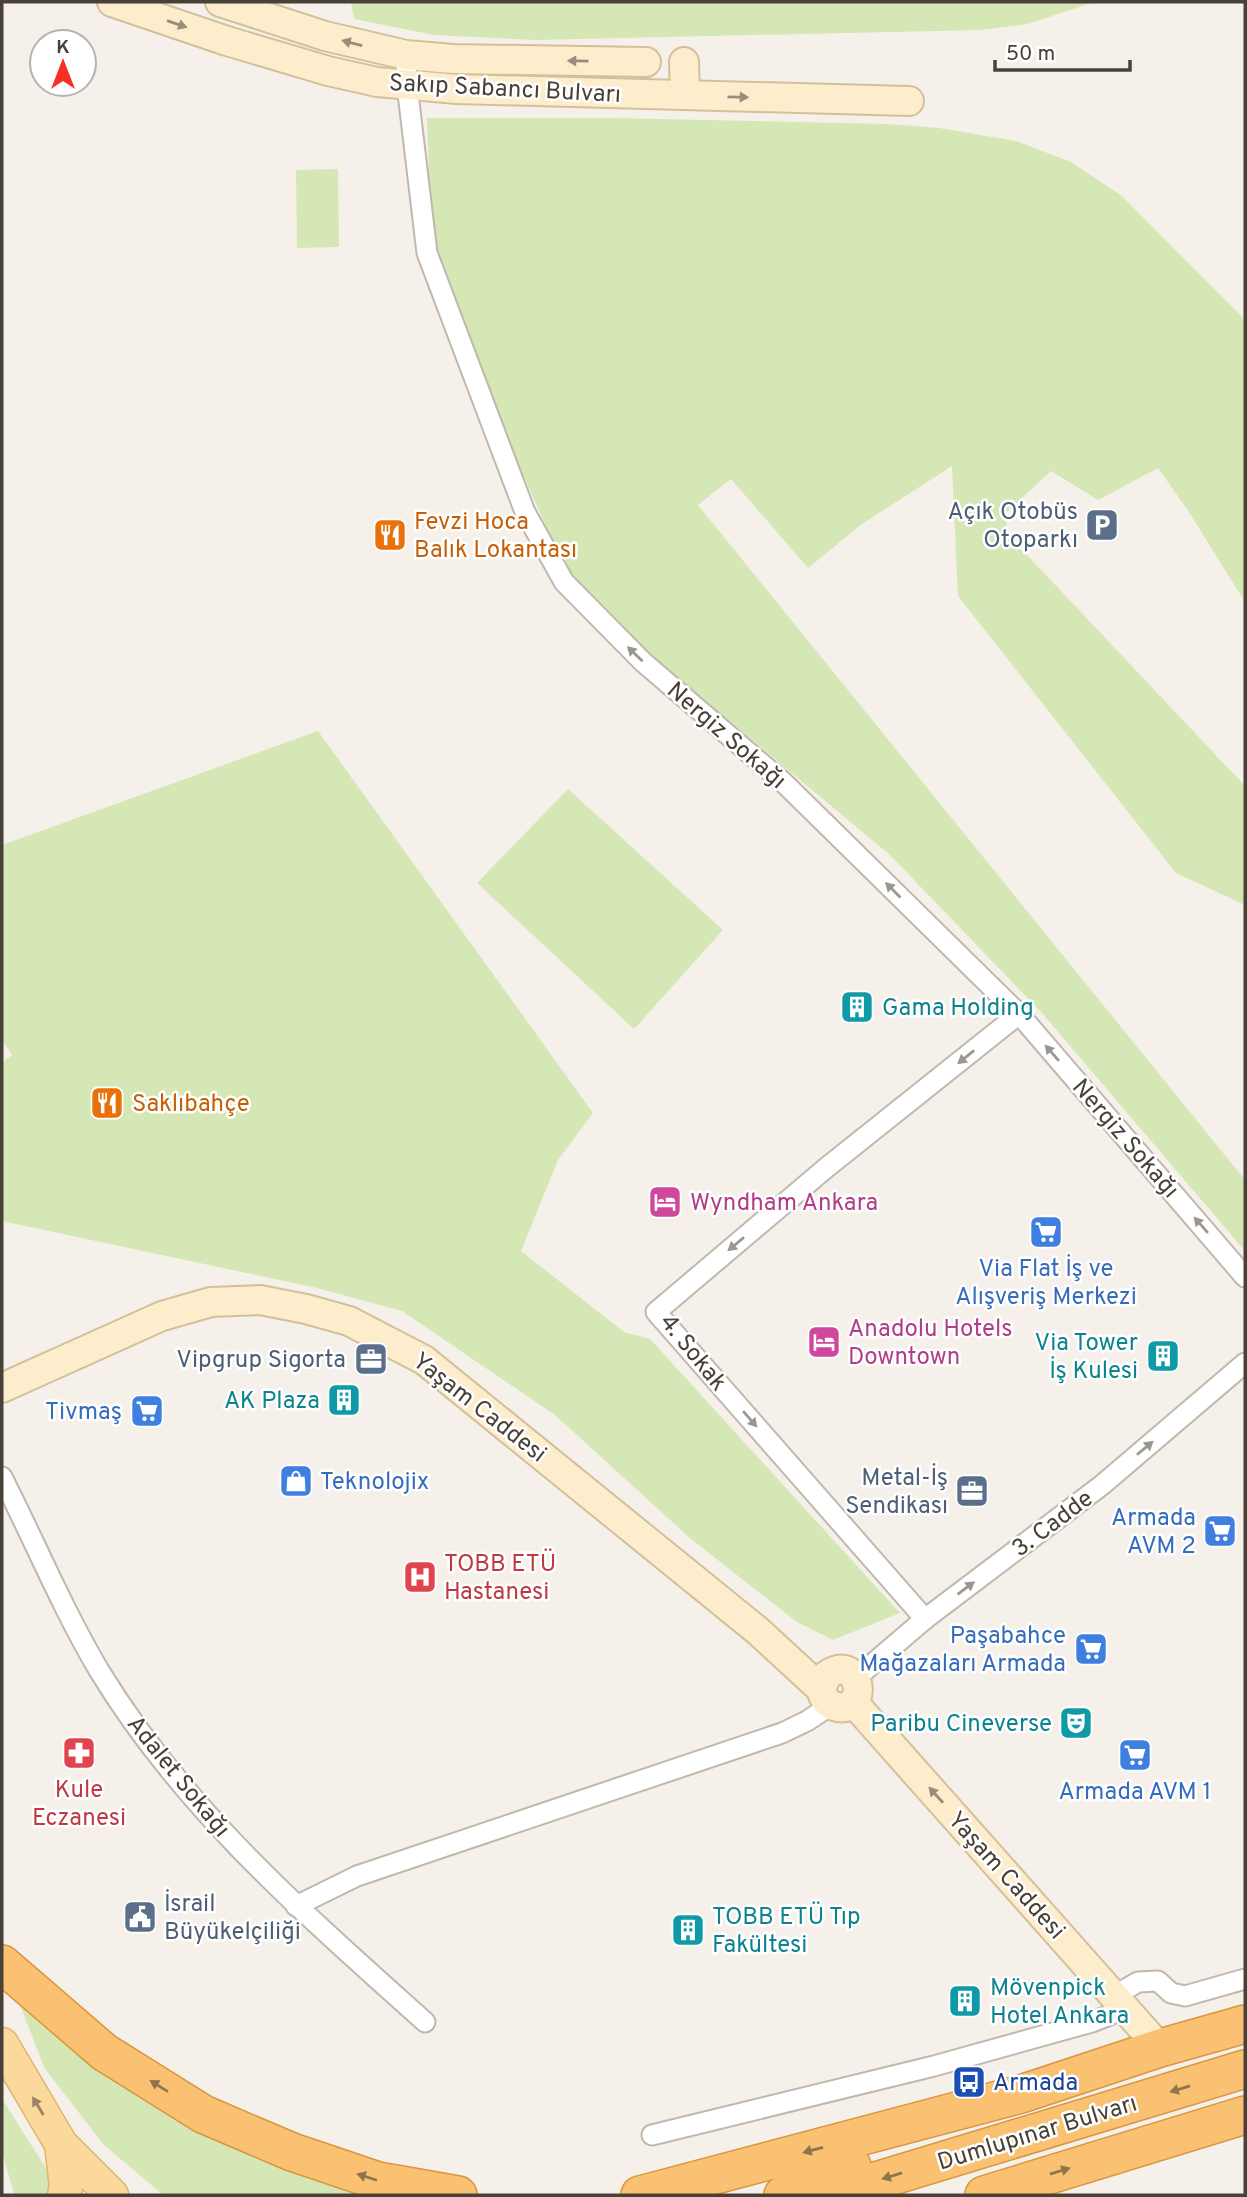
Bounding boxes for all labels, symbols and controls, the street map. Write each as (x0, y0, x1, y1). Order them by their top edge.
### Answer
one-way arrow (166, 19, 187, 30)
north arrow (28, 28, 98, 98)
scale bar (995, 28, 1130, 72)
text: K (56, 36, 70, 60)
one-way arrow (341, 37, 363, 48)
text: 50 m (1006, 41, 1055, 68)
one-way arrow (566, 56, 588, 67)
street label: Sakıp Sabancı Bulvarı (388, 69, 622, 111)
one-way arrow (728, 91, 750, 103)
place label: Açık Otobüs Otoparkı (947, 498, 1078, 556)
parking icon: Açık Otobüs Otoparkı (1083, 506, 1121, 544)
place label: Fevzi Hoca Balık Lokantası (414, 508, 577, 566)
restaurant icon: Fevzi Hoca Balık Lokantası (371, 516, 409, 554)
one-way arrow (626, 646, 643, 663)
street label: Nergiz Sokağı (660, 676, 792, 797)
one-way arrow (885, 883, 902, 899)
building icon: Gama Holding (838, 988, 876, 1026)
place label: Gama Holding (882, 994, 1034, 1024)
one-way arrow (1045, 1044, 1060, 1061)
one-way arrow (957, 1049, 975, 1064)
street label: Nergiz Sokağı (1064, 1073, 1185, 1205)
restaurant icon: Saklıbahçe (88, 1084, 126, 1122)
place label: Saklıbahçe (132, 1090, 250, 1120)
hotel icon: Wyndham Ankara (646, 1183, 684, 1221)
place label: Wyndham Ankara (690, 1189, 878, 1219)
supermarket icon: Via Flat İş ve Alışveriş Merkezi (1027, 1213, 1065, 1251)
one-way arrow (1193, 1216, 1209, 1234)
one-way arrow (728, 1236, 745, 1251)
place label: Via Flat İş ve Alışveriş Merkezi (955, 1254, 1137, 1313)
street label: 4. Sokak (652, 1309, 733, 1398)
place label: Anadolu Hotels Downtown (848, 1315, 1013, 1373)
hotel icon: Anadolu Hotels Downtown (805, 1323, 843, 1361)
place label: Via Tower İş Kulesi (1035, 1329, 1138, 1387)
building icon: Via Tower İş Kulesi (1144, 1337, 1182, 1375)
office icon: Vipgrup Sigorta (352, 1340, 390, 1378)
place label: Vipgrup Sigorta (176, 1346, 346, 1376)
street label: Yaşam Caddesi (406, 1347, 552, 1470)
building icon: AK Plaza (325, 1381, 363, 1419)
place label: AK Plaza (224, 1387, 320, 1417)
supermarket icon: Tivmaş (128, 1392, 166, 1430)
place label: Tivmaş (45, 1398, 122, 1428)
one-way arrow (742, 1410, 758, 1428)
one-way arrow (1136, 1441, 1154, 1456)
shop icon: Teknolojix (277, 1462, 315, 1500)
place label: Metal-İş Sendikası (845, 1463, 948, 1522)
place label: Teknolojix (320, 1468, 429, 1498)
office icon: Metal-İş Sendikası (953, 1472, 991, 1510)
street label: 3. Cadde (1007, 1484, 1100, 1565)
place label: Armada AVM 2 (1111, 1504, 1196, 1562)
supermarket icon: Armada AVM 2 (1201, 1512, 1239, 1550)
place label: TOBB ETÜ Hastanesi (444, 1548, 556, 1608)
hospital icon: TOBB ETÜ Hastanesi (401, 1558, 439, 1596)
one-way arrow (956, 1581, 974, 1596)
place label: Paşabahce Mağazaları Armada (859, 1622, 1066, 1680)
supermarket icon: Paşabahce Mağazaları Armada (1072, 1630, 1110, 1668)
theatre icon: Paribu Cineverse (1057, 1704, 1095, 1742)
street label: Adalet Sokağı (119, 1710, 236, 1844)
place label: Paribu Cineverse (870, 1710, 1052, 1740)
pharmacy icon: Kule Eczanesi (60, 1734, 98, 1772)
supermarket icon: Armada AVM 1 (1116, 1736, 1154, 1774)
place label: Kule Eczanesi (32, 1776, 126, 1834)
place label: Armada AVM 1 (1059, 1778, 1211, 1808)
one-way arrow (929, 1787, 944, 1804)
street label: Yaşam Caddesi (940, 1806, 1071, 1946)
place label: İsrail Büyükelçiliği (164, 1889, 301, 1948)
public building icon: İsrail Büyükelçiliği (121, 1898, 159, 1936)
place label: TOBB ETÜ Tıp Fakültesi (712, 1901, 861, 1961)
building icon: TOBB ETÜ Tıp Fakültesi (669, 1911, 707, 1949)
place label: Mövenpick Hotel Ankara (990, 1974, 1129, 2032)
building icon: Mövenpick Hotel Ankara (946, 1982, 984, 2020)
bus stop icon: Armada (950, 2063, 988, 2101)
place label: Armada (993, 2069, 1078, 2099)
one-way arrow (149, 2080, 169, 2093)
one-way arrow (1169, 2084, 1190, 2094)
street label: Dumlupınar Bulvarı (934, 2089, 1141, 2179)
one-way arrow (32, 2096, 44, 2115)
one-way arrow (802, 2145, 823, 2155)
one-way arrow (1050, 2166, 1071, 2176)
one-way arrow (356, 2171, 377, 2182)
one-way arrow (881, 2172, 902, 2182)

